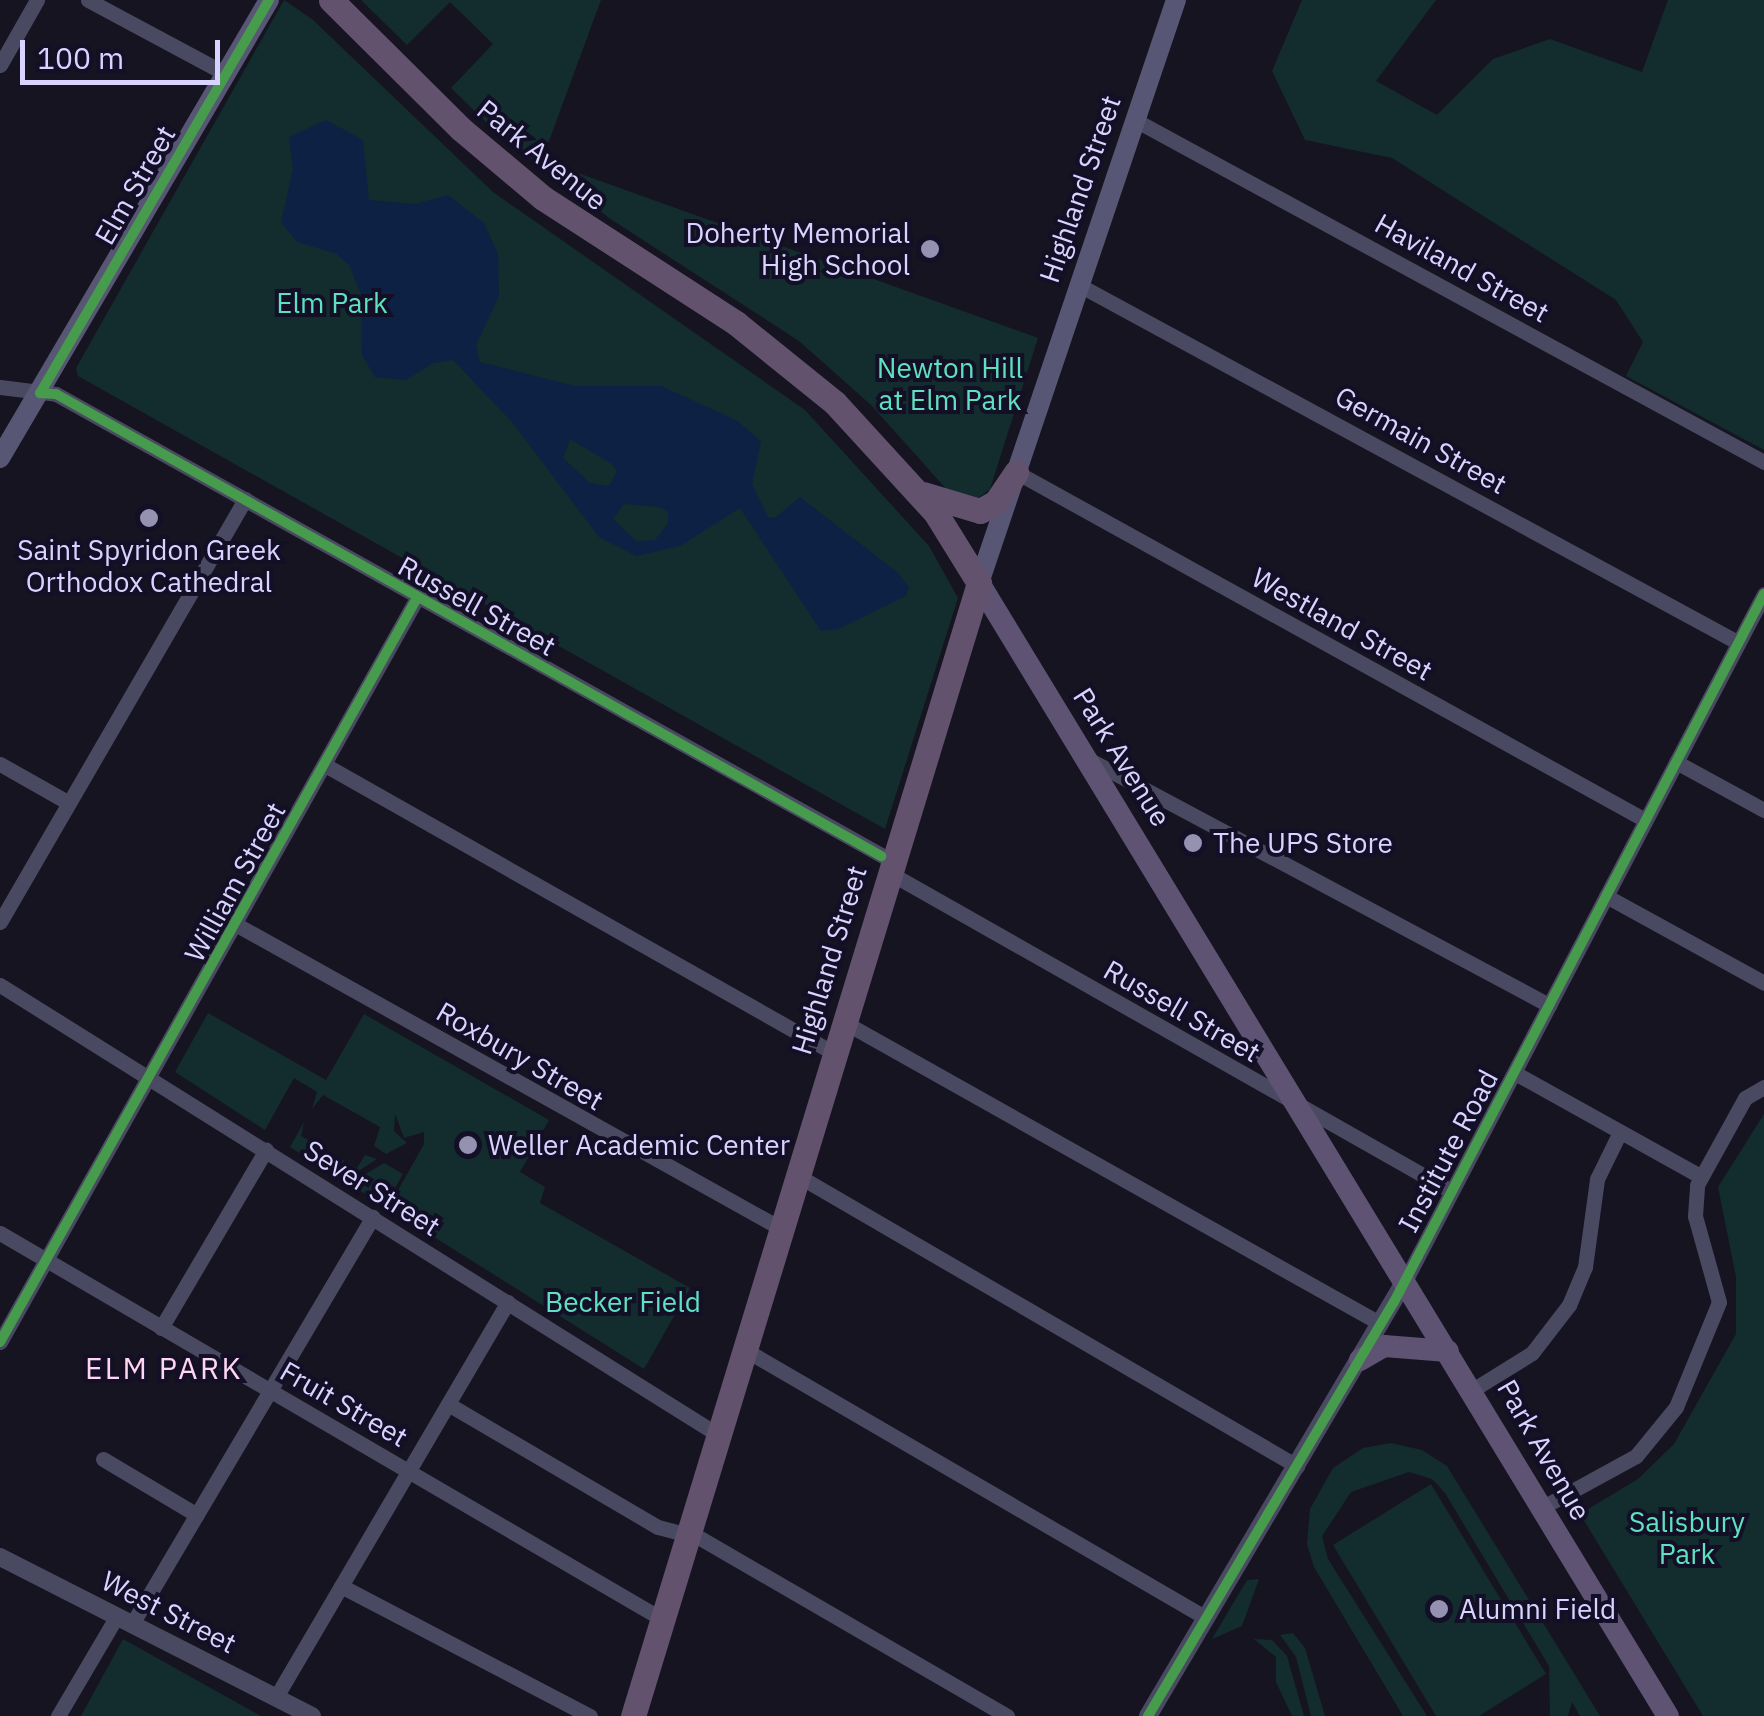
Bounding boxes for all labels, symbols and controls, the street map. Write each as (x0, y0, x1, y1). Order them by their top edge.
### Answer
scale bar (25, 20, 225, 82)
text: 100 m (37, 38, 124, 77)
street label: Highland Street (1032, 91, 1128, 287)
street label: Park Avenue (471, 93, 613, 217)
street label: Elm Street (88, 120, 182, 250)
street label: Haviland Street (1369, 206, 1555, 330)
place label: Doherty Memorial High School (685, 216, 910, 282)
marker: Doherty Memorial High School (919, 238, 941, 260)
park label: Elm Park (276, 286, 388, 320)
park label: Newton Hill at Elm Park (877, 351, 1023, 417)
street label: Germain Street (1329, 379, 1513, 501)
marker: Saint Spyridon Greek Orthodox Cathedral (138, 507, 160, 529)
place label: Saint Spyridon Greek Orthodox Cathedral (17, 533, 281, 599)
street label: Russell Street (392, 549, 562, 663)
street label: Westland Street (1246, 561, 1438, 687)
street label: Park Avenue (1066, 682, 1178, 832)
street label: William Street (177, 797, 293, 967)
place label: The UPS Store (1213, 826, 1393, 860)
marker: The UPS Store (1182, 832, 1204, 854)
street label: Highland Street (784, 862, 874, 1058)
street label: Russell Street (1098, 953, 1266, 1069)
street label: Roxbury Street (431, 995, 609, 1117)
street label: Institute Road (1391, 1064, 1505, 1238)
place label: Weller Academic Center (488, 1128, 790, 1162)
street label: Sever Street (298, 1133, 446, 1243)
marker: Weller Academic Center (457, 1134, 479, 1156)
park label: Becker Field (545, 1285, 701, 1319)
district label: ELM PARK (85, 1350, 243, 1386)
street label: Fruit Street (274, 1354, 414, 1454)
street label: Park Avenue (1490, 1374, 1598, 1526)
park label: Salisbury Park (1629, 1505, 1745, 1571)
street label: West Street (96, 1564, 242, 1660)
place label: Alumni Field (1459, 1592, 1616, 1626)
marker: Alumni Field (1428, 1598, 1450, 1620)

